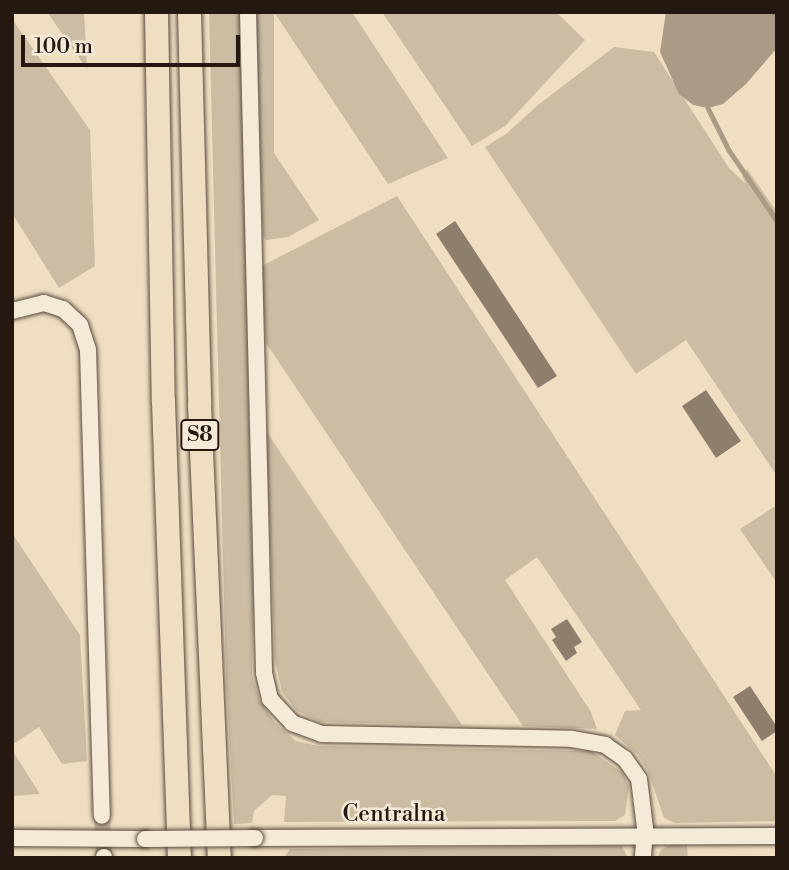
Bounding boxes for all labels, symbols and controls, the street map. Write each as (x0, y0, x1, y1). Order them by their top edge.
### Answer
scale bar (24, 21, 243, 65)
text: 100 m (34, 34, 93, 60)
road number: S8 (179, 418, 221, 452)
street label: Centralna (343, 800, 445, 828)

